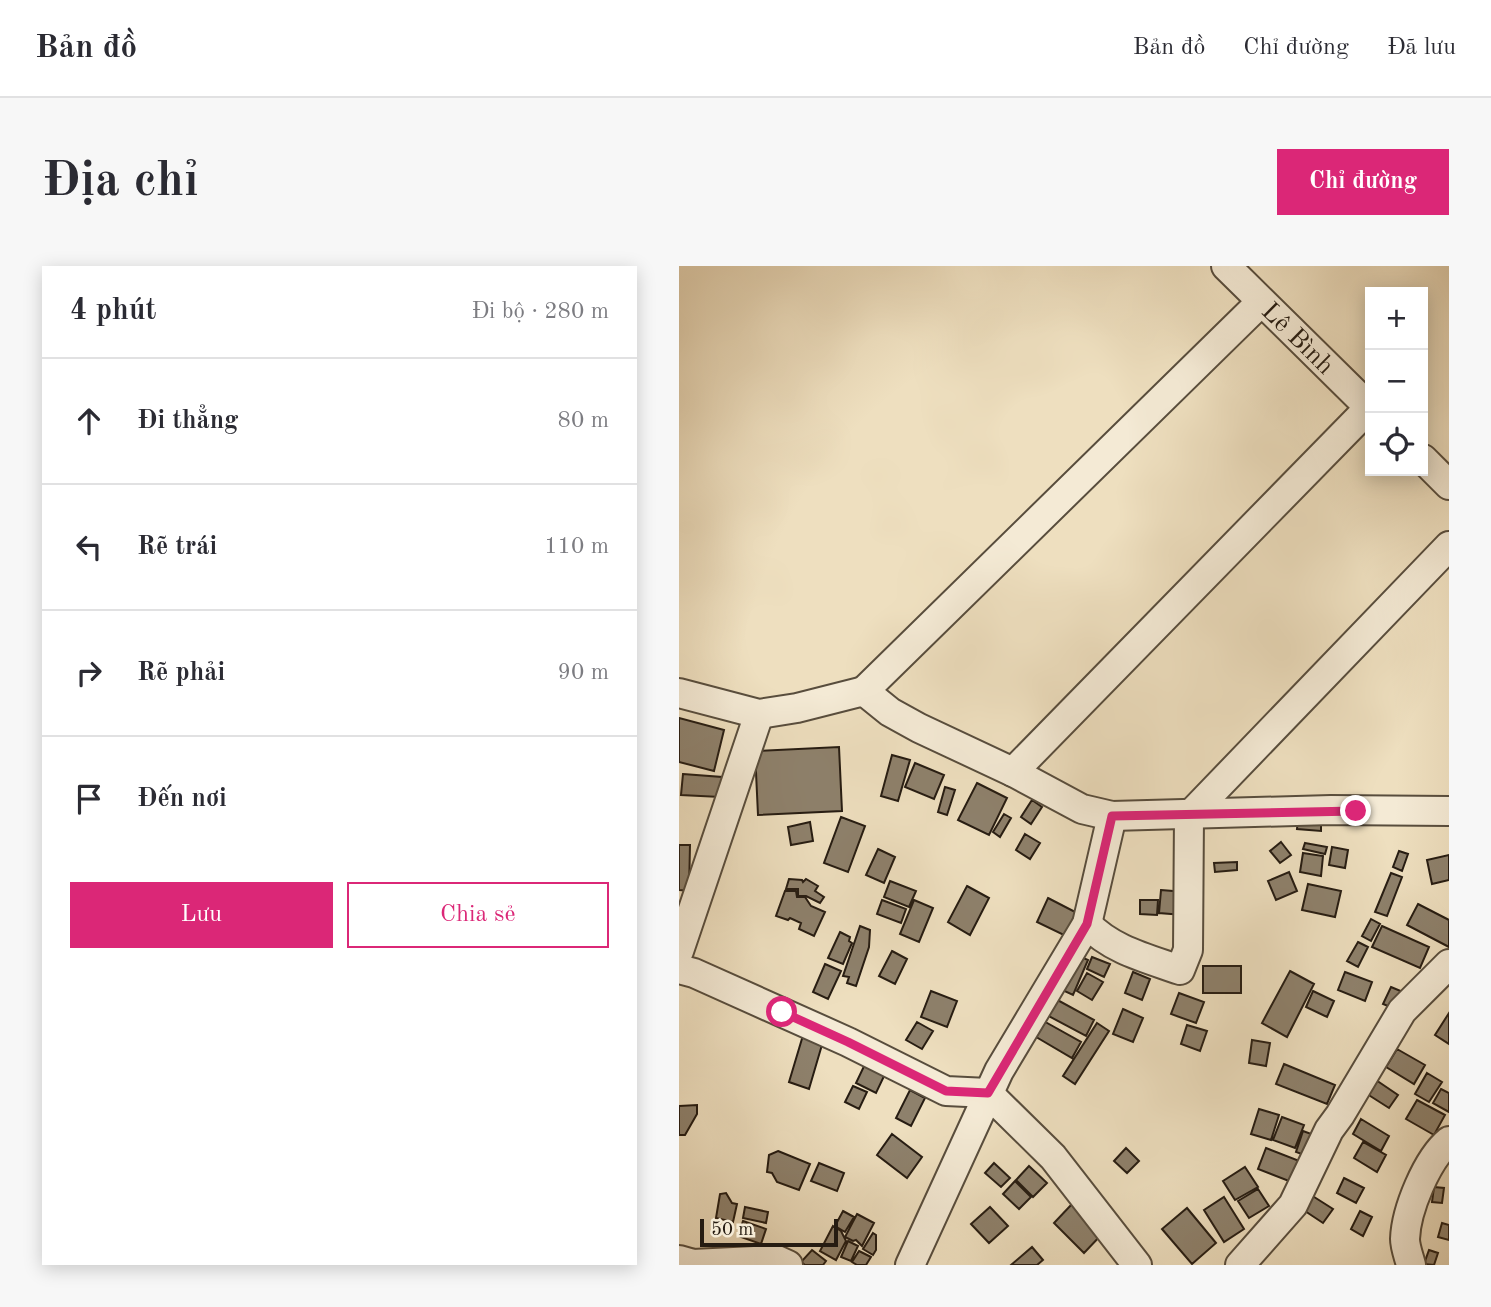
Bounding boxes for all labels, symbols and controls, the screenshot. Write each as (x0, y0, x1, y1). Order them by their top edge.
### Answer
text: Bản đồ (35, 32, 137, 65)
text: Bản đồ (1133, 36, 1205, 60)
text: Chỉ đường (1243, 36, 1349, 60)
text: Đã lưu (1387, 36, 1456, 60)
button: Chỉ đường (1277, 149, 1449, 215)
text: Địa chỉ (42, 158, 199, 207)
map controls (1365, 287, 1428, 476)
button: + (1365, 287, 1428, 350)
text: 4 phút (70, 296, 156, 326)
street label: Lê Bình (1256, 298, 1338, 380)
text: Đi bộ · 280 m (471, 300, 609, 323)
button: − (1365, 350, 1428, 413)
icon: ahead (70, 402, 108, 440)
text: Đi thẳng (137, 408, 239, 434)
text: 80 m (558, 409, 609, 432)
button: locate (1365, 413, 1428, 476)
icon: left (70, 528, 108, 566)
text: Rẽ trái (137, 534, 217, 560)
text: 110 m (544, 535, 609, 558)
icon: right (70, 654, 108, 692)
text: Rẽ phải (137, 660, 225, 686)
text: 90 m (558, 661, 609, 684)
icon: arrive (70, 780, 108, 818)
text: Đến nơi (137, 786, 227, 812)
route end (1340, 795, 1371, 826)
button: Lưu (70, 882, 333, 948)
button: Chia sẻ (347, 882, 609, 948)
route start (766, 996, 797, 1027)
scale bar (700, 1216, 838, 1248)
text: 50 m (711, 1221, 753, 1240)

